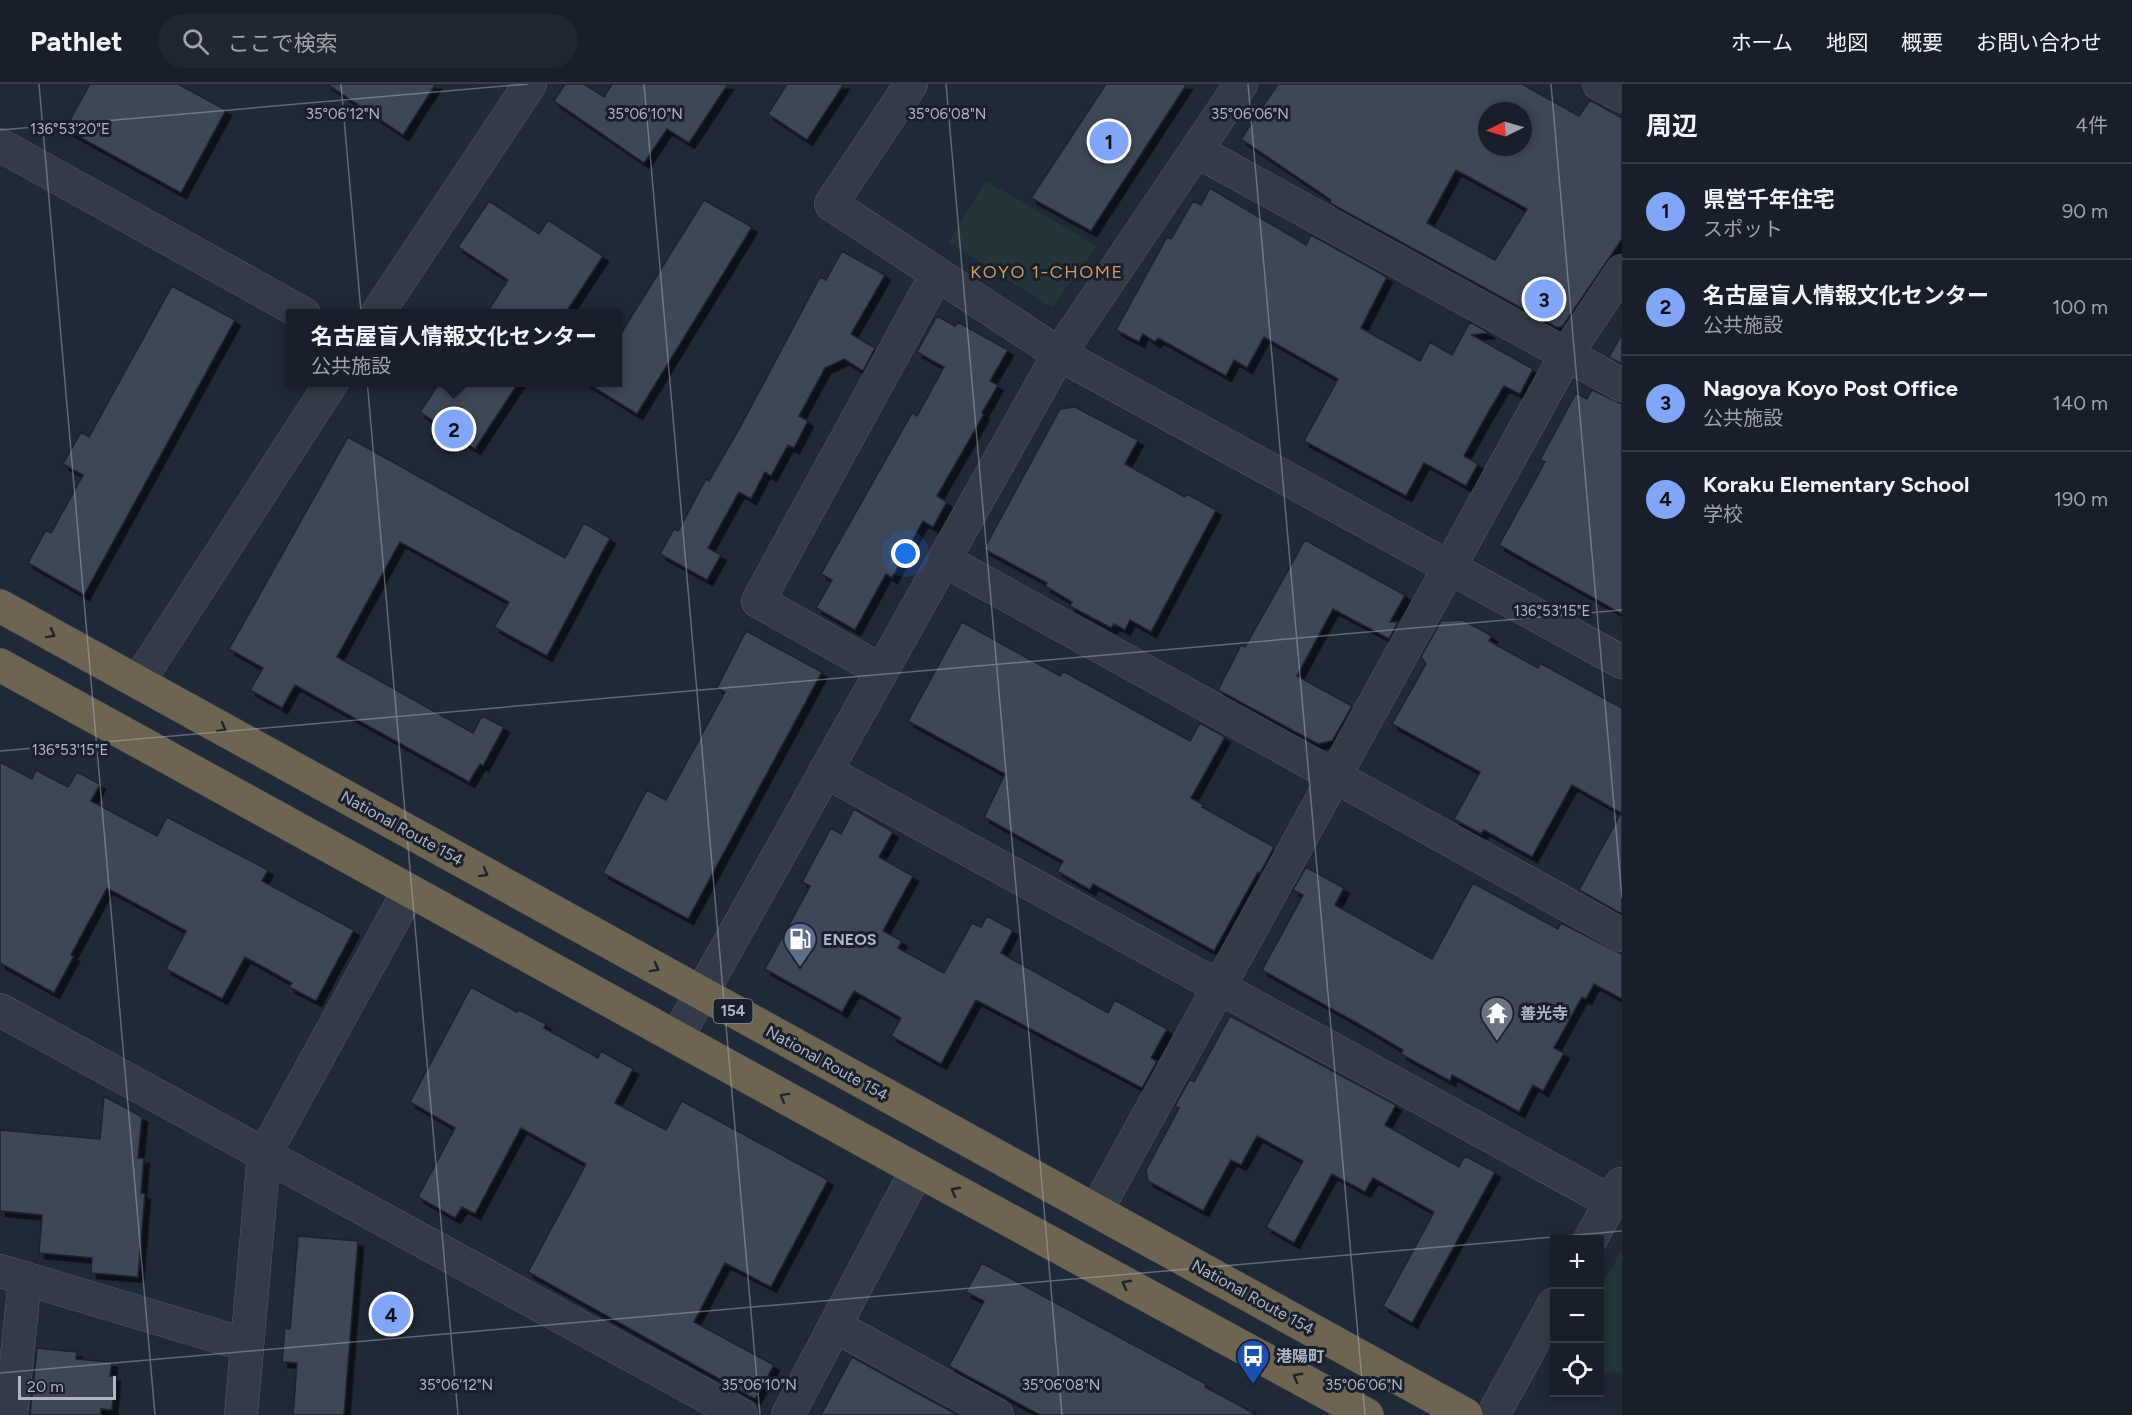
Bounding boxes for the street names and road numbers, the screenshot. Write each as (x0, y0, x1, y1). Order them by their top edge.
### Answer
street label: National Route 154 (338, 787, 466, 870)
road number: 154 (714, 999, 752, 1023)
street label: National Route 154 (763, 1022, 891, 1105)
street label: National Route 154 (1189, 1256, 1317, 1339)

